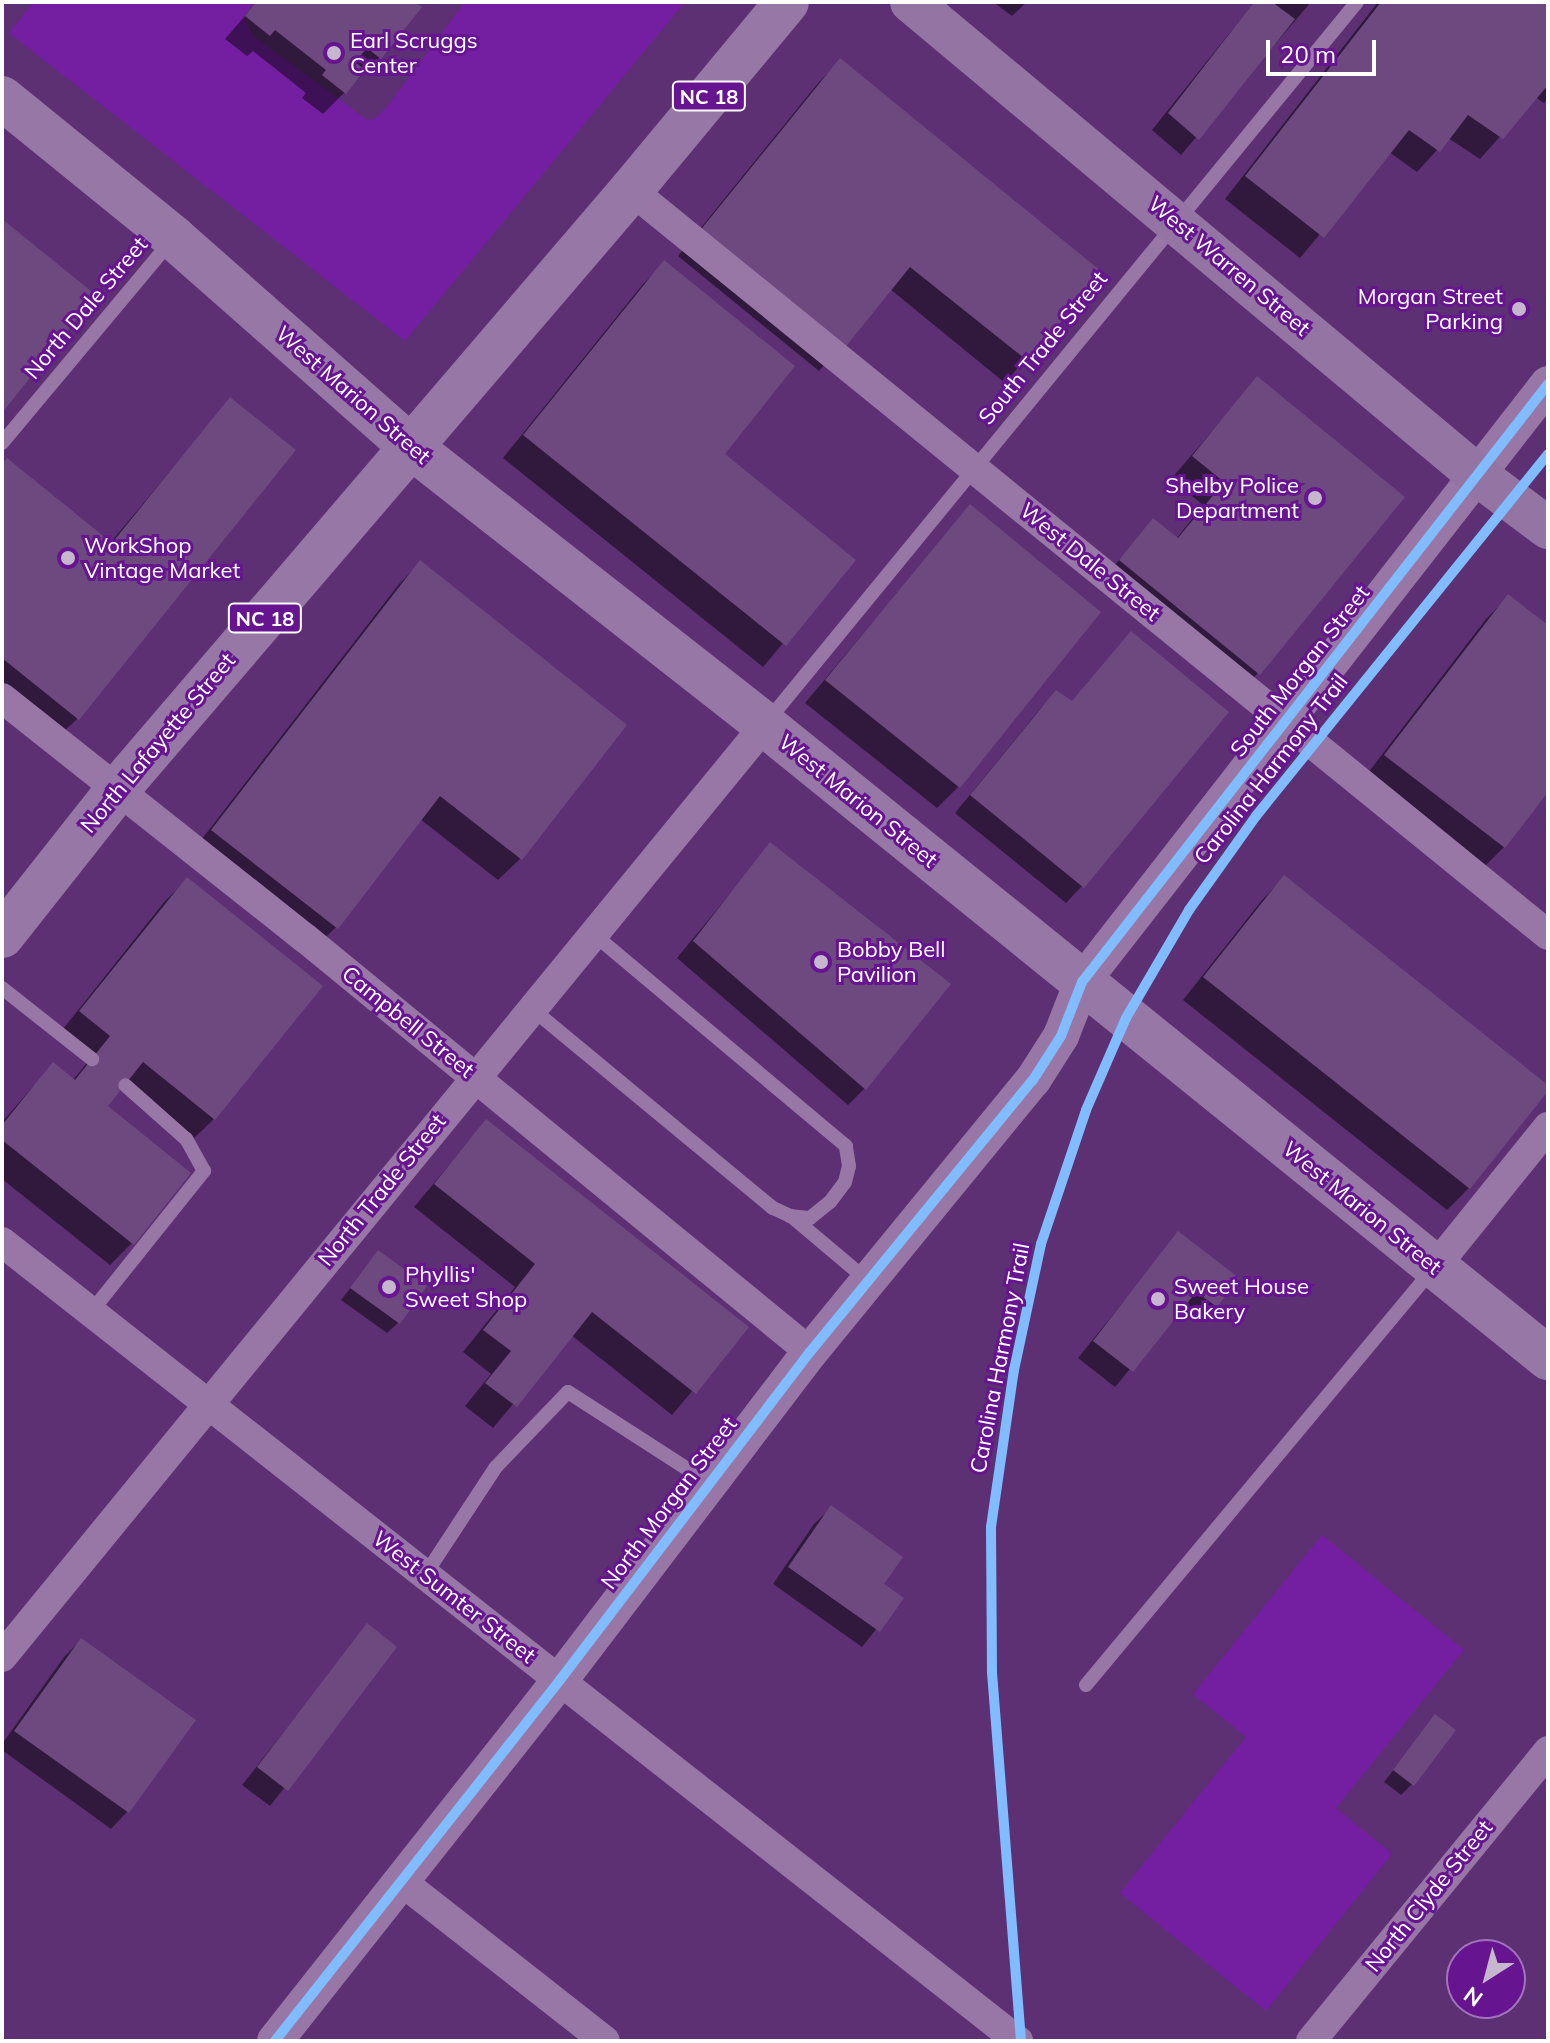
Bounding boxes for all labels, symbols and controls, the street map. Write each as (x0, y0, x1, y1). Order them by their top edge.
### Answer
scale bar (1270, 24, 1380, 74)
place label: Earl Scruggs Center (350, 27, 478, 78)
text: 20 m (1280, 39, 1336, 69)
marker: Earl Scruggs Center (325, 44, 343, 62)
road number: NC 18 (671, 80, 747, 112)
street label: West Warren Street (1143, 191, 1315, 341)
street label: North Dale Street (19, 232, 153, 384)
street label: South Trade Street (973, 266, 1113, 430)
place label: Morgan Street Parking (1358, 283, 1503, 334)
marker: Morgan Street Parking (1510, 300, 1528, 318)
street label: West Marion Street (270, 321, 436, 469)
place label: Shelby Police Department (1165, 472, 1299, 524)
marker: Shelby Police Department (1306, 489, 1324, 507)
street label: West Dale Street (1015, 497, 1165, 627)
place label: WorkShop Vintage Market (84, 532, 240, 584)
marker: WorkShop Vintage Market (59, 549, 77, 567)
street label: South Morgan Street (1225, 580, 1375, 762)
road number: NC 18 (227, 602, 303, 634)
street label: North Lafayette Street (75, 648, 241, 838)
street label: Carolina Harmony Trail (1189, 669, 1353, 869)
street label: West Marion Street (773, 729, 943, 873)
place label: Bobby Bell Pavilion (837, 936, 946, 988)
marker: Bobby Bell Pavilion (812, 953, 830, 971)
street label: Campbell Street (337, 961, 479, 1083)
street label: North Trade Street (312, 1109, 452, 1271)
street label: West Marion Street (1277, 1136, 1447, 1280)
street label: Carolina Harmony Trail (965, 1241, 1035, 1475)
place label: Phyllis' Sweet Shop (405, 1261, 527, 1312)
place label: Sweet House Bakery (1174, 1273, 1309, 1324)
marker: Phyllis' Sweet Shop (380, 1278, 398, 1296)
marker: Sweet House Bakery (1149, 1290, 1167, 1308)
street label: North Morgan Street (596, 1412, 742, 1594)
street label: West Sumter Street (367, 1525, 541, 1669)
street label: North Clyde Street (1360, 1815, 1498, 1977)
north arrow (1446, 1939, 1526, 2019)
text: N (1458, 1981, 1488, 2013)

